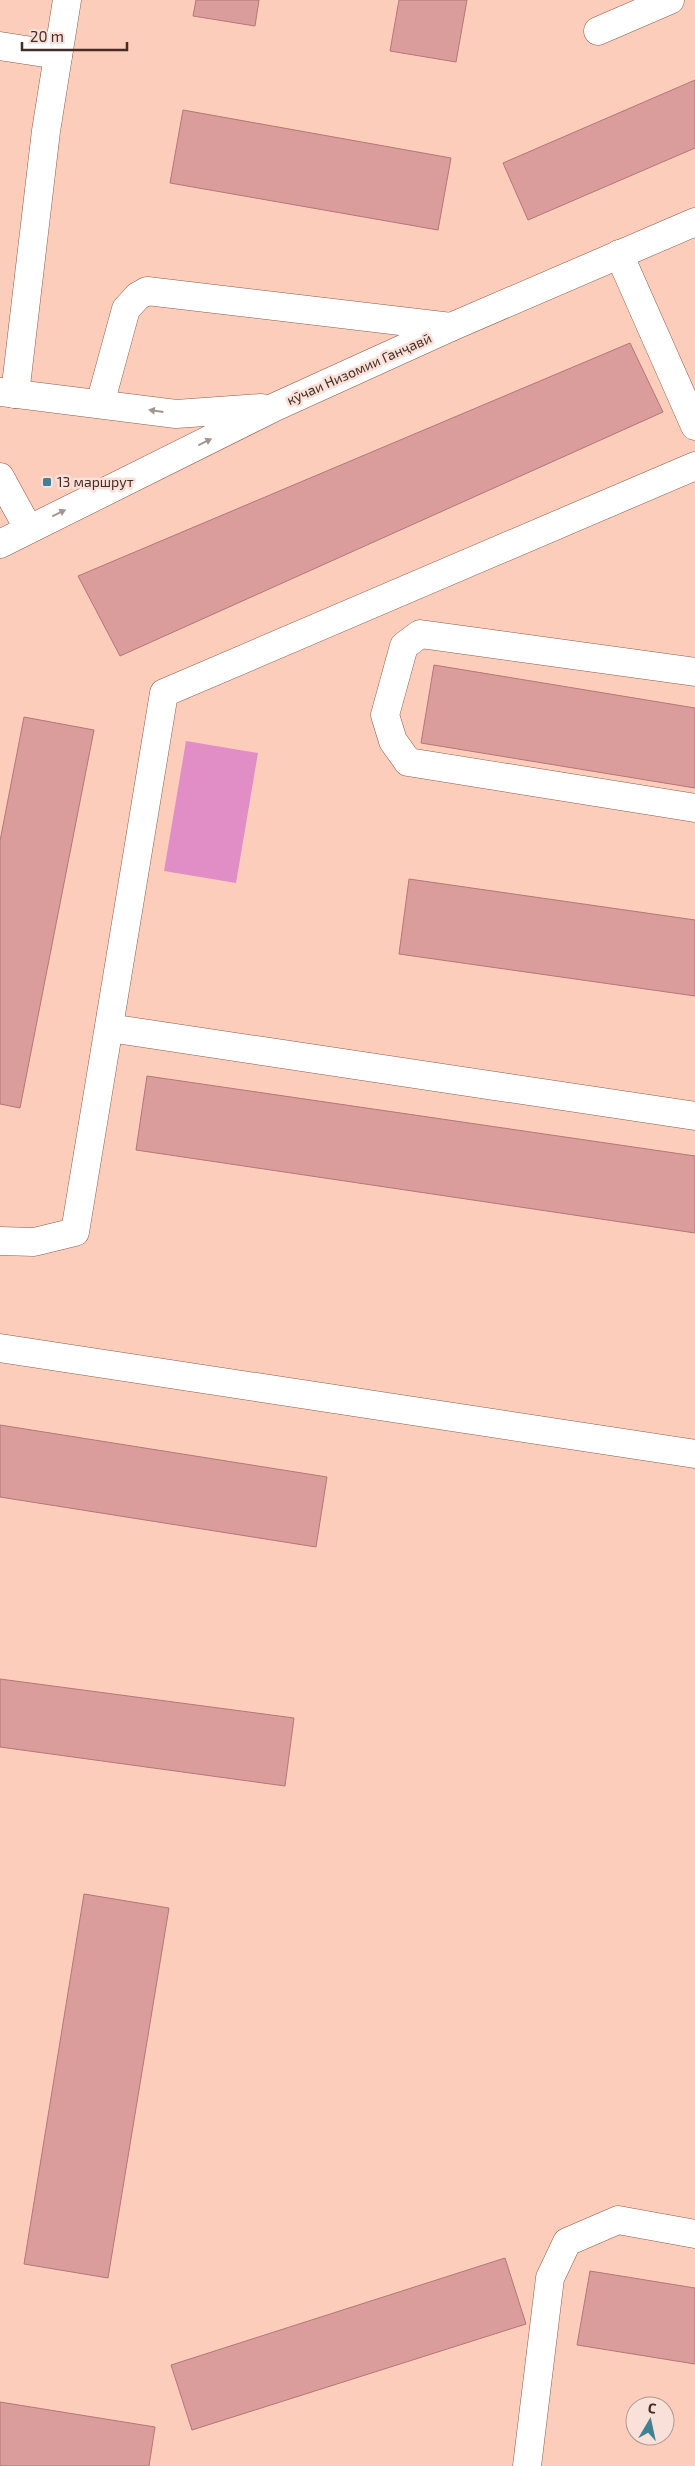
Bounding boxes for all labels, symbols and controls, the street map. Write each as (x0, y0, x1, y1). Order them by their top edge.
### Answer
scale bar (22, 20, 128, 52)
text: 20 m (30, 27, 64, 45)
street label: кӯчаи Низомии Ганҷавӣ (284, 329, 434, 408)
one-way arrow (148, 407, 164, 415)
one-way arrow (197, 437, 212, 446)
place label: 13 маршрут (57, 473, 134, 490)
marker: 13 маршрут (41, 476, 53, 488)
one-way arrow (52, 509, 66, 517)
north arrow (625, 2396, 675, 2446)
text: С (647, 2399, 658, 2417)

